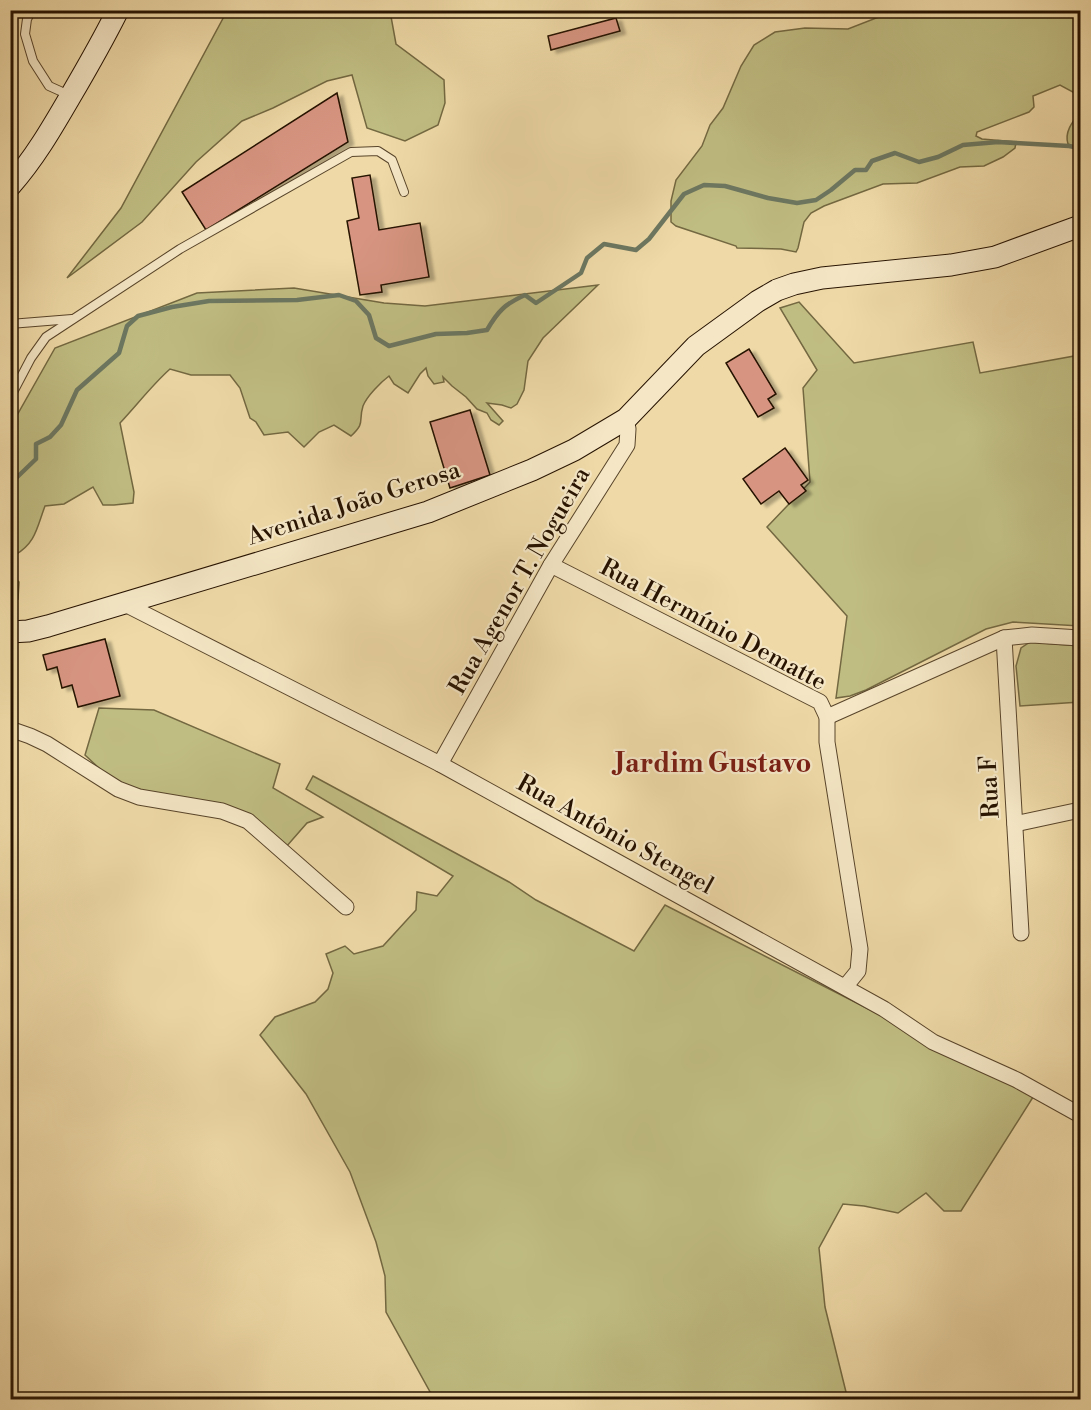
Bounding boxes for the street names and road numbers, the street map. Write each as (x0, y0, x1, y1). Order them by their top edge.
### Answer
street label: Avenida João Gerosa (243, 455, 465, 553)
street label: Rua Agenor T. Nogueira (443, 461, 598, 700)
street label: Rua Hermínio Dematte (595, 553, 831, 697)
street label: Rua F (973, 755, 1007, 819)
street label: Rua Antônio Stengel (511, 768, 719, 902)

